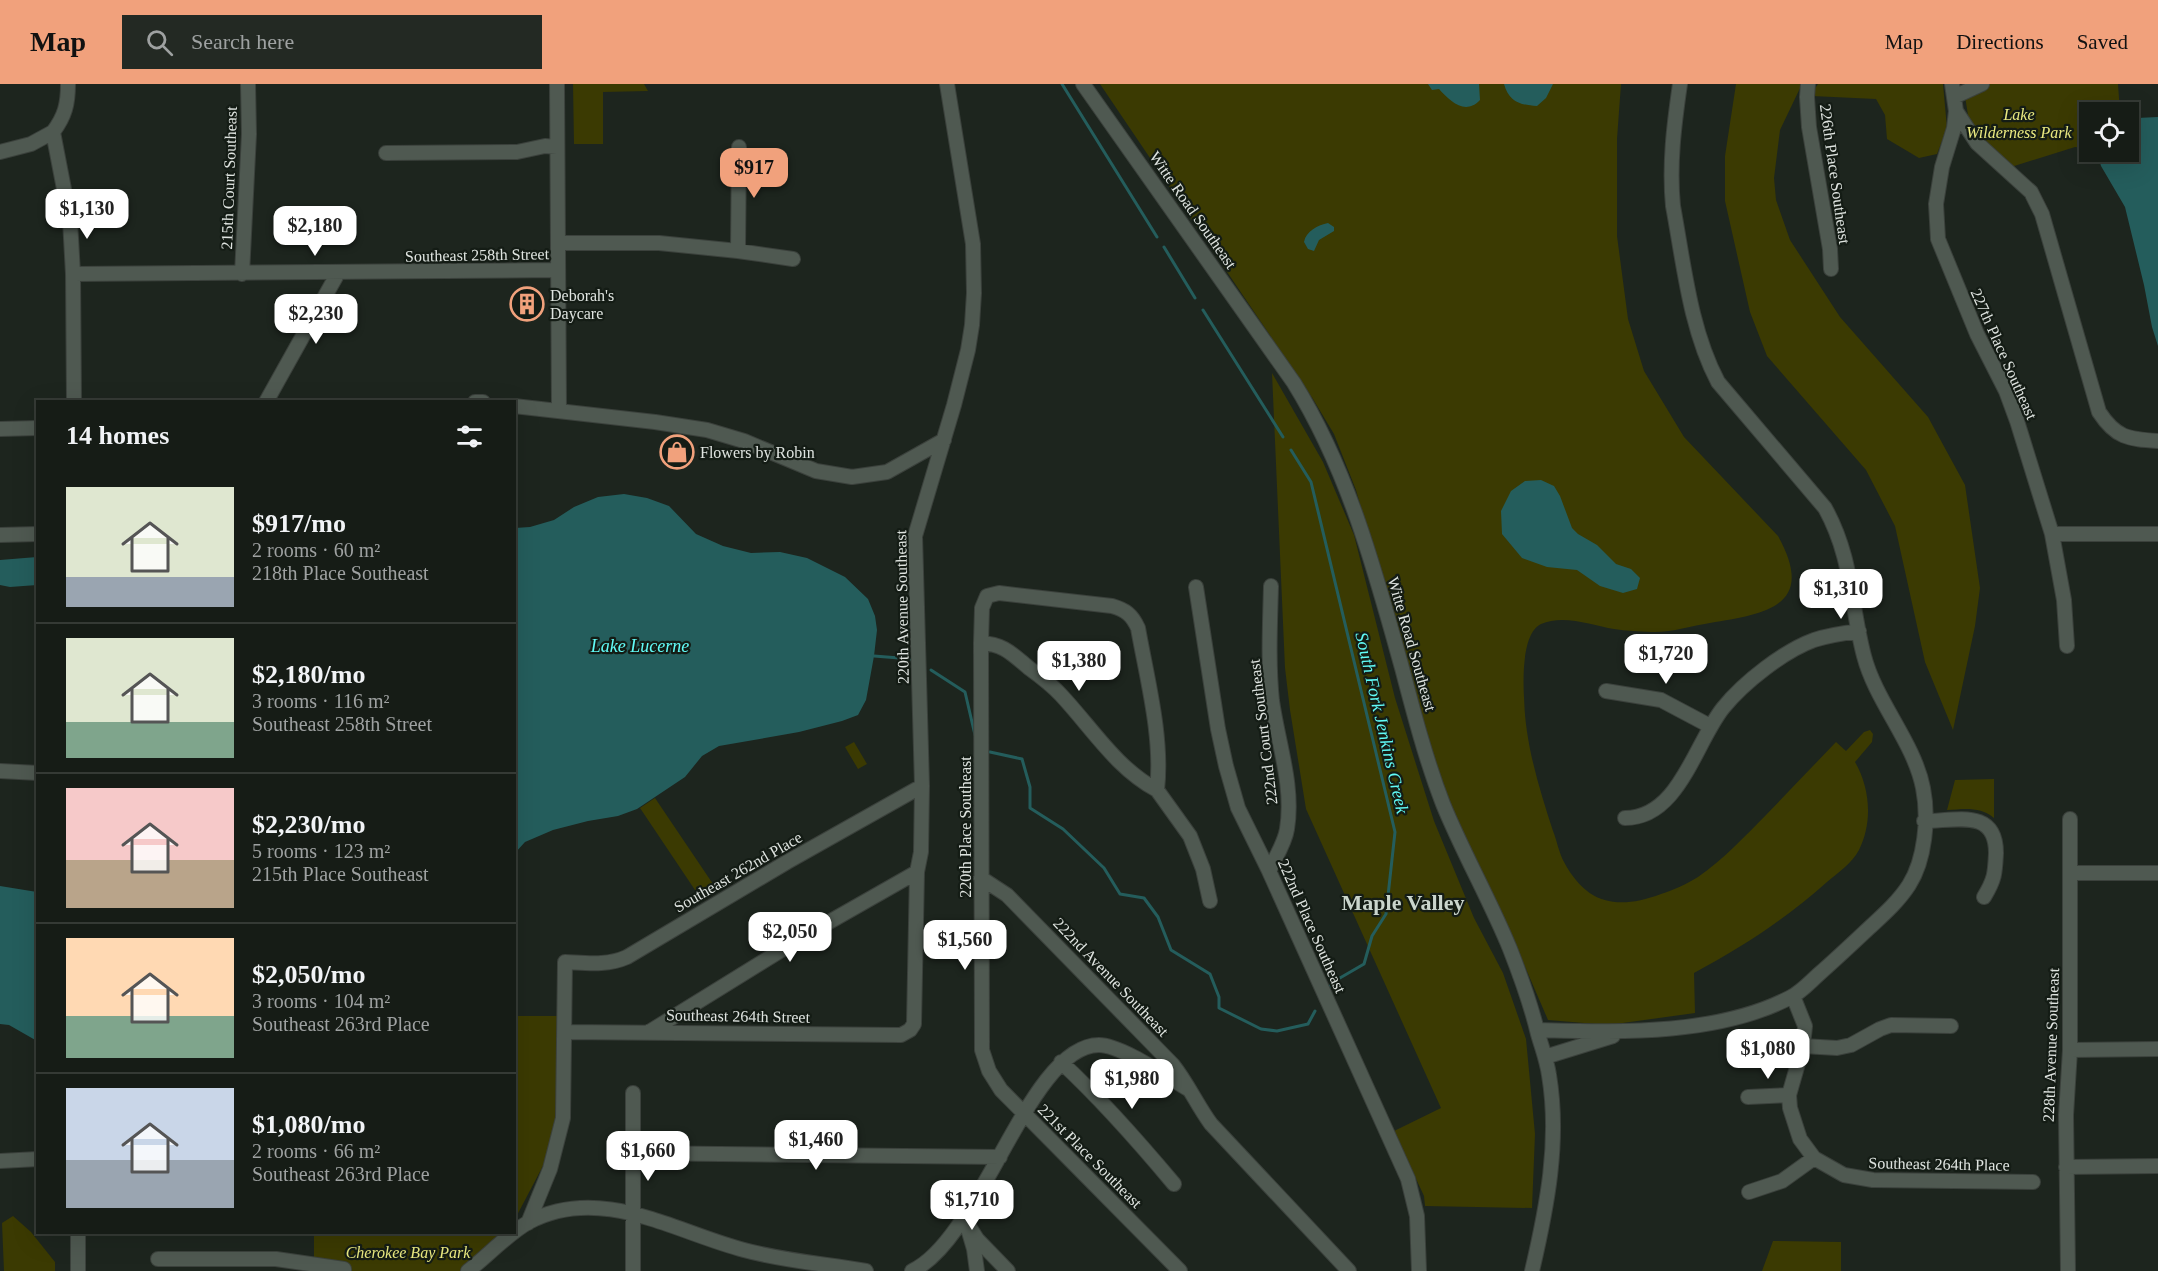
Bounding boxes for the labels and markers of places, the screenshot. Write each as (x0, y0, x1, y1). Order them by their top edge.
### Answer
pin: $917 (718, 148, 790, 199)
pin: $1,130 (38, 189, 136, 240)
pin: $2,180 (266, 206, 364, 257)
building icon: Deborah's Daycare (509, 286, 545, 322)
place label: Deborah's Daycare (550, 287, 614, 323)
pin: $2,230 (267, 294, 365, 345)
shop icon: Flowers by Robin (659, 434, 695, 470)
place label: Flowers by Robin (700, 444, 815, 462)
pin: $1,310 (1792, 569, 1890, 620)
pin: $1,720 (1617, 634, 1715, 685)
pin: $1,380 (1030, 641, 1128, 692)
pin: $2,050 (741, 912, 839, 963)
pin: $1,560 (916, 920, 1014, 971)
pin: $1,080 (1719, 1029, 1817, 1080)
pin: $1,980 (1083, 1059, 1181, 1110)
pin: $1,460 (767, 1120, 865, 1171)
pin: $1,660 (599, 1131, 697, 1182)
pin: $1,710 (923, 1180, 1021, 1231)

